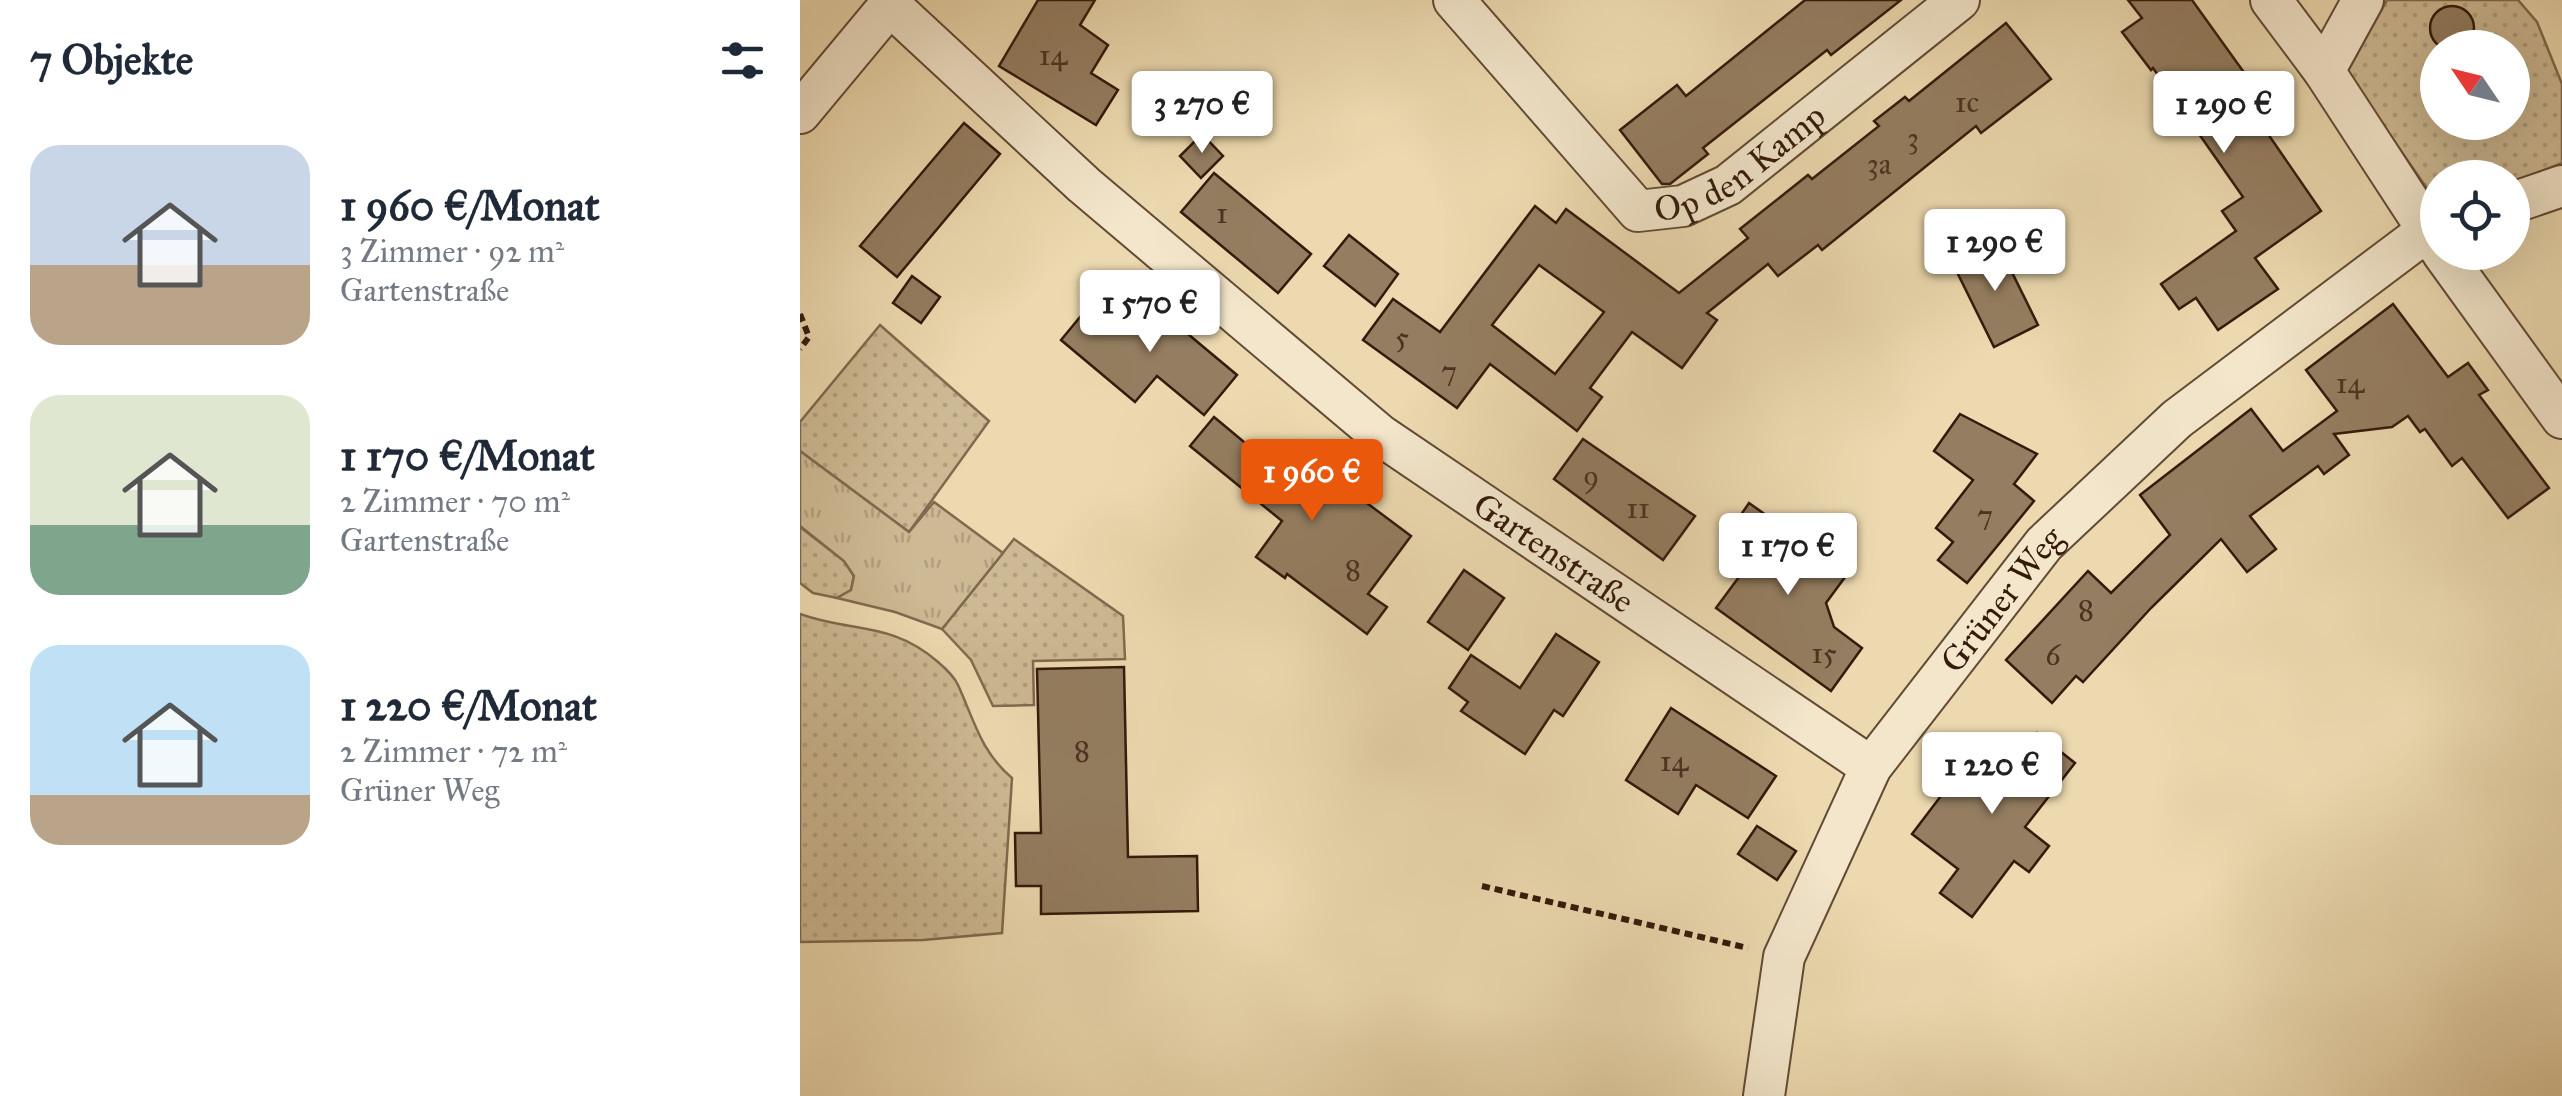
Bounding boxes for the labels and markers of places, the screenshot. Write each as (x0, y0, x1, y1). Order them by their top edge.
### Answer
pin: 3 270 € (1110, 71, 1294, 156)
pin: 1 290 € (2132, 71, 2316, 156)
pin: 1 290 € (1903, 209, 2087, 294)
pin: 1 570 € (1058, 270, 1242, 355)
pin: 1 960 € (1220, 439, 1404, 524)
pin: 1 170 € (1696, 513, 1880, 598)
pin: 1 220 € (1900, 732, 2084, 817)

